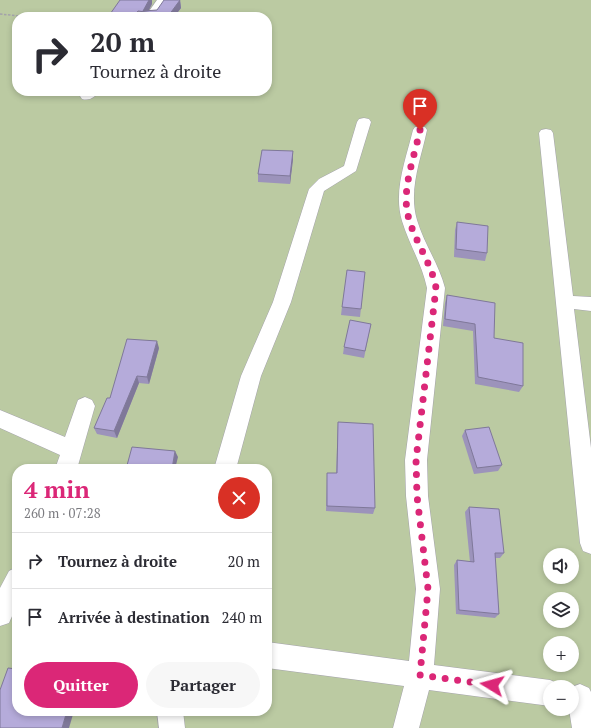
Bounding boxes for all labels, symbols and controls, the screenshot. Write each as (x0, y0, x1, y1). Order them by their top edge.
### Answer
text: 20 m (90, 23, 155, 60)
icon: right (24, 28, 76, 80)
text: Tournez à droite (90, 59, 221, 83)
pin (403, 89, 437, 130)
icon: arrive (409, 95, 431, 117)
text: 4 min (24, 473, 90, 505)
button: close (218, 477, 260, 519)
text: 260 m · 07:28 (24, 504, 101, 522)
map controls (543, 548, 579, 716)
button: sound (543, 548, 579, 584)
icon: right (24, 550, 46, 572)
text: Tournez à droite (58, 551, 177, 571)
text: 20 m (227, 551, 260, 571)
button: layers (543, 592, 579, 628)
icon: arrive (24, 606, 46, 628)
text: Arrivée à destination (58, 607, 210, 627)
text: 240 m (222, 607, 262, 627)
button: + (543, 636, 579, 672)
button: Quitter (24, 662, 138, 708)
button: Partager (146, 662, 260, 708)
position arrow (471, 664, 513, 706)
button: − (543, 680, 579, 716)

